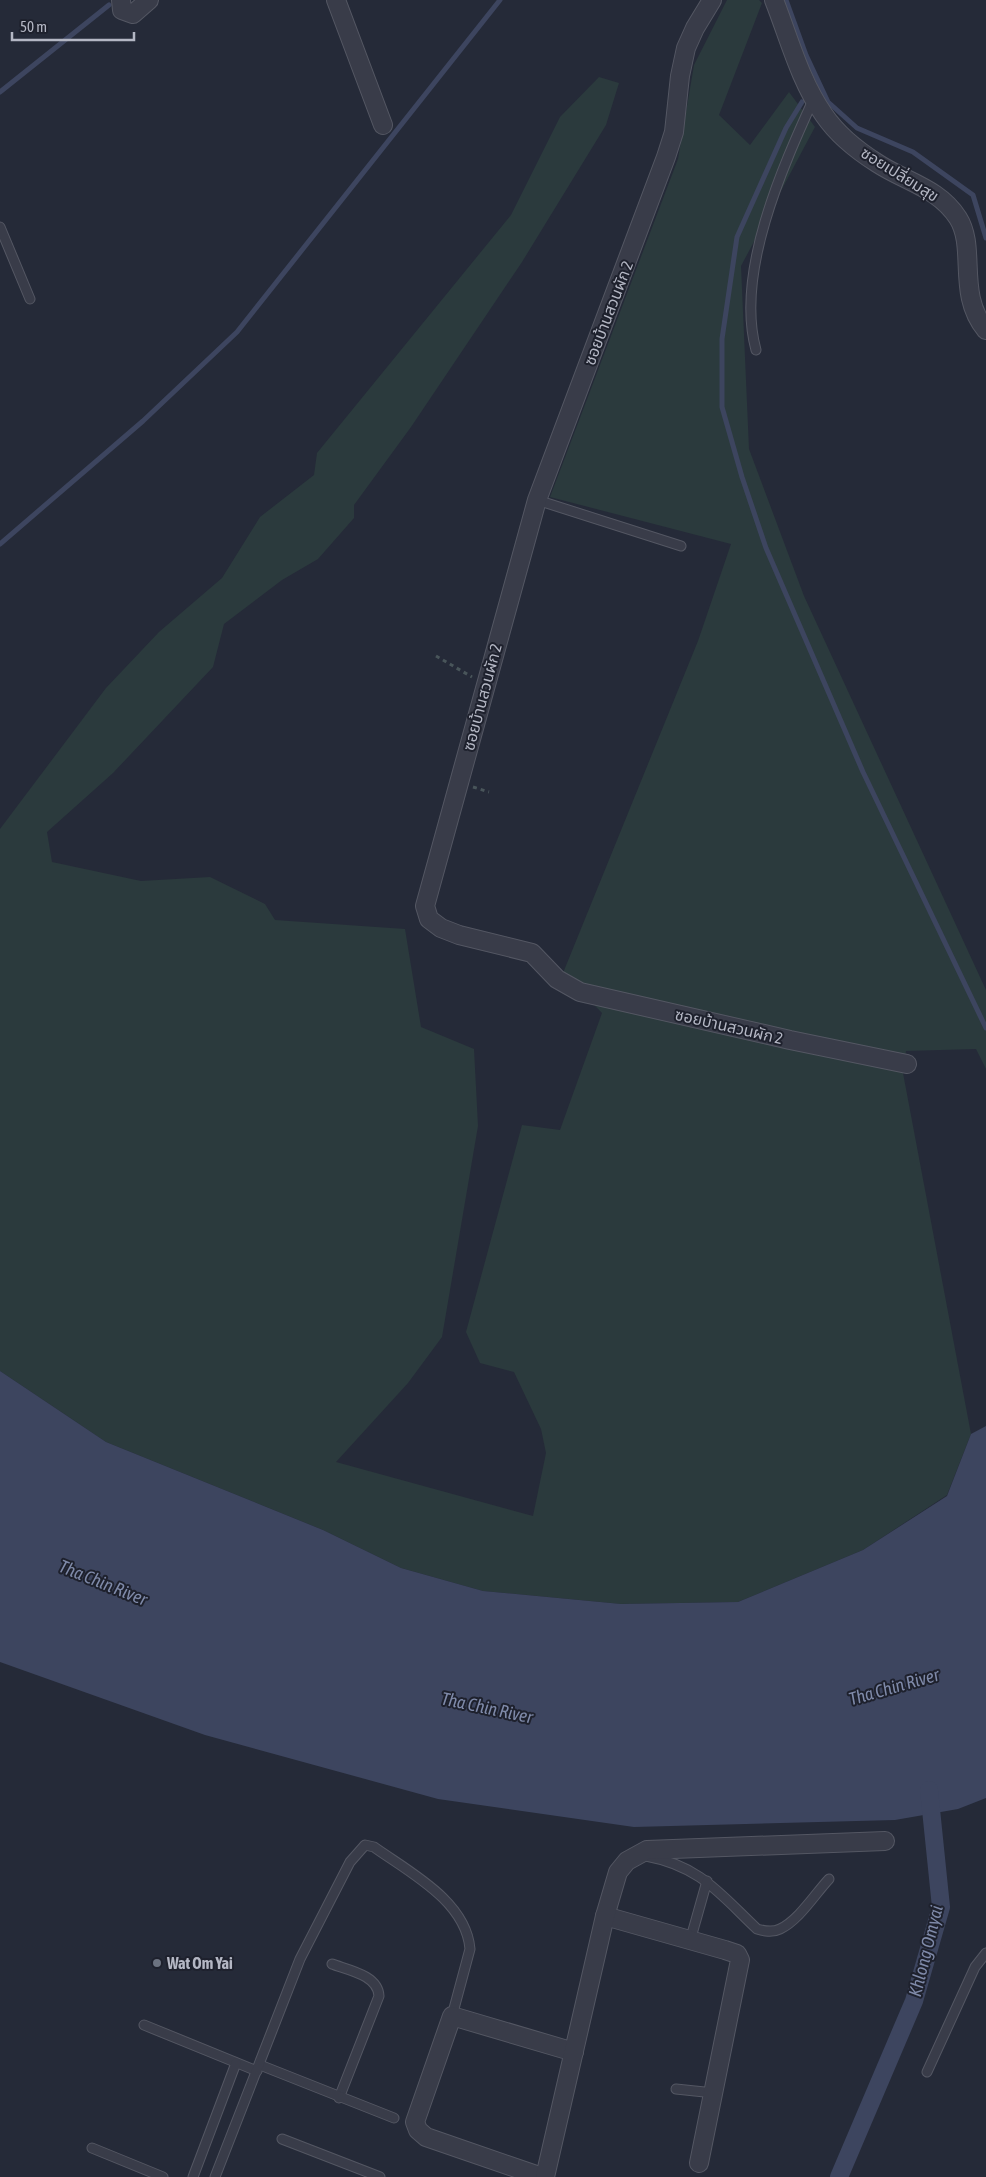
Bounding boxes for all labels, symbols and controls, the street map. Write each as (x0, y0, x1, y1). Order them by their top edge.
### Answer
scale bar (12, 10, 135, 42)
text: 50 m (20, 18, 47, 35)
street label: ซอยเปลี่ยมสุข (857, 141, 943, 206)
street label: ซอยบ้านสวนผัก 2 (580, 258, 636, 368)
street label: ซอยบ้านสวนผัก 2 (459, 642, 505, 752)
street label: ซอยบ้านสวนผัก 2 (673, 1005, 785, 1047)
water label: Tha Chin River (56, 1555, 151, 1610)
water label: Tha Chin River (846, 1663, 942, 1709)
water label: Tha Chin River (439, 1688, 536, 1728)
water label: Khlong Omyai (904, 1903, 947, 1999)
place label: Wat Om Yai (166, 1954, 233, 1972)
marker: Wat Om Yai (151, 1957, 163, 1969)

